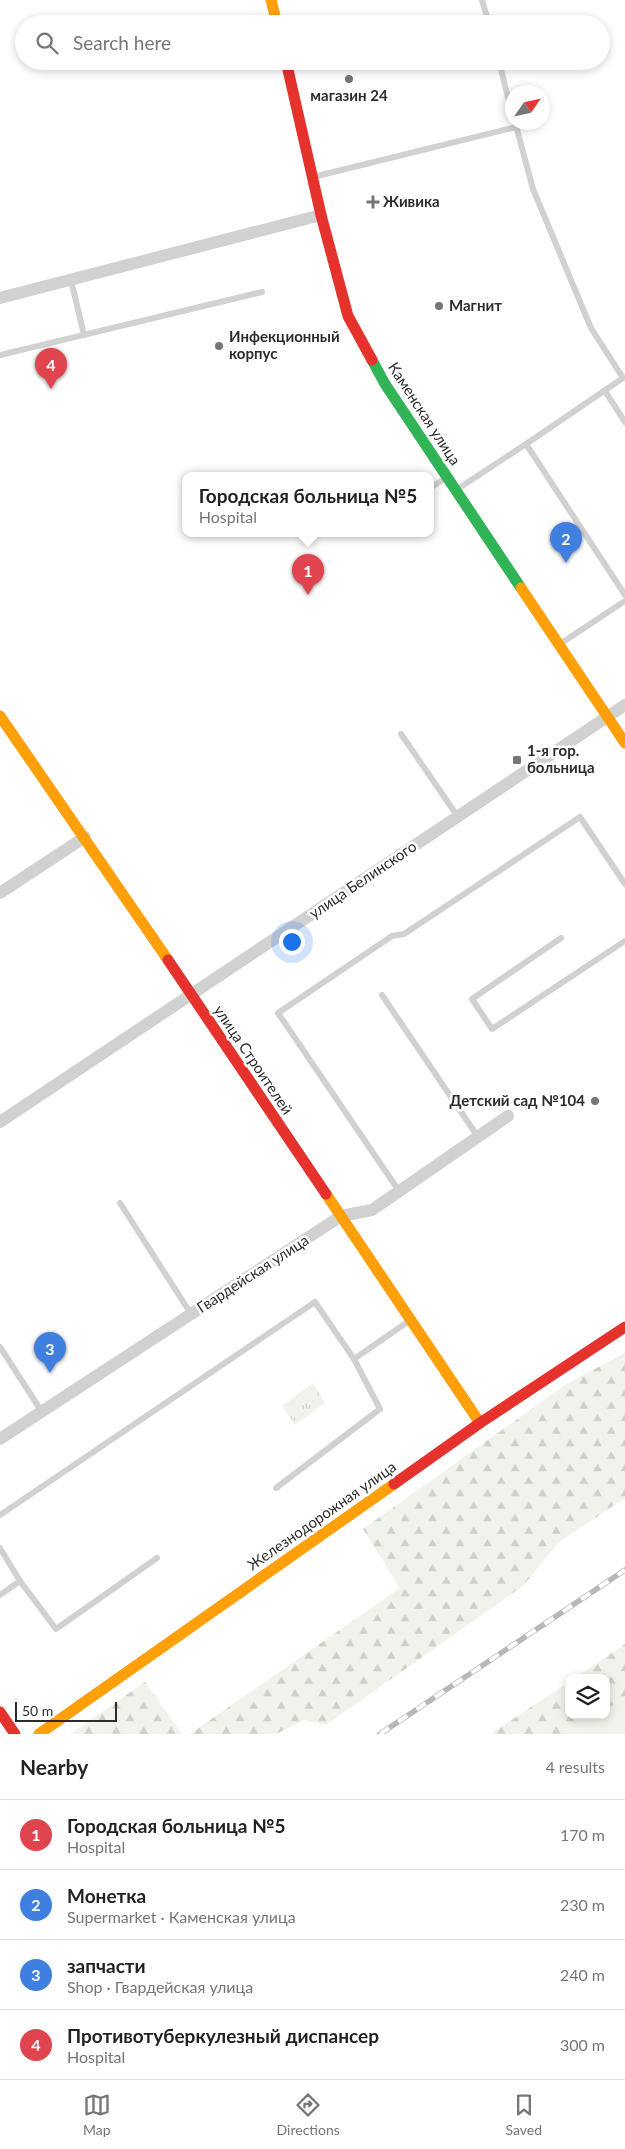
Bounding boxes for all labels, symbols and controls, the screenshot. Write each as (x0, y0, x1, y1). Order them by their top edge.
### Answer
search box (15, 15, 610, 70)
icon: search (33, 29, 61, 57)
text: Search here (73, 31, 171, 54)
marker: магазин 24 (343, 73, 355, 85)
north arrow (505, 85, 550, 130)
place label: магазин 24 (310, 86, 388, 104)
place label: Живика (383, 192, 440, 210)
marker: Живика (367, 196, 379, 208)
place label: Магнит (449, 296, 502, 314)
marker: Магнит (433, 300, 445, 312)
place label: Инфекционный корпус (229, 327, 340, 362)
marker: Инфекционный корпус (213, 340, 225, 352)
pin: 4 (35, 348, 67, 389)
street label: Каменская улица (385, 359, 465, 468)
popup (182, 472, 434, 537)
text: Городская больница №5 (199, 484, 417, 507)
text: Hospital (199, 507, 257, 526)
pin: 2 (550, 522, 582, 563)
pin: 1 (292, 554, 324, 595)
place label: 1-я гор. больница (527, 741, 595, 776)
marker: 1-я гор. больница (511, 754, 523, 766)
street label: улица Белинского (305, 837, 419, 922)
your location (279, 929, 305, 955)
street label: улица Строителей (211, 1001, 297, 1118)
place label: Детский сад №104 (450, 1091, 585, 1109)
marker: Детский сад №104 (589, 1095, 601, 1107)
street label: Гвардейская улица (193, 1230, 312, 1316)
pin: 3 (34, 1332, 66, 1373)
street label: Железнодорожная улица (244, 1457, 399, 1573)
map controls (565, 1674, 610, 1719)
button: layers (565, 1674, 610, 1719)
scale bar (15, 1699, 118, 1722)
text: 50 m (22, 1702, 53, 1719)
text: Nearby (20, 1754, 88, 1779)
text: 4 results (545, 1757, 605, 1776)
text: Городская больница №5 (67, 1814, 285, 1837)
text: 1 (31, 1825, 41, 1844)
text: 170 m (560, 1825, 605, 1844)
text: Hospital (67, 1837, 125, 1856)
text: Монетка (67, 1884, 146, 1907)
text: 2 (31, 1895, 41, 1914)
text: 230 m (560, 1895, 605, 1914)
text: Supermarket · Каменская улица (67, 1907, 296, 1926)
text: запчасти (67, 1954, 146, 1977)
text: 3 (31, 1965, 41, 1984)
text: 240 m (560, 1965, 605, 1984)
text: Shop · Гвардейская улица (67, 1977, 253, 1996)
text: Противотуберкулезный диспансер (67, 2024, 379, 2047)
text: 4 (31, 2035, 41, 2054)
text: 300 m (560, 2035, 605, 2054)
text: Hospital (67, 2047, 125, 2066)
tab: Map (83, 2091, 111, 2138)
tab: Directions (277, 2091, 340, 2138)
tab: Saved (506, 2091, 542, 2138)

